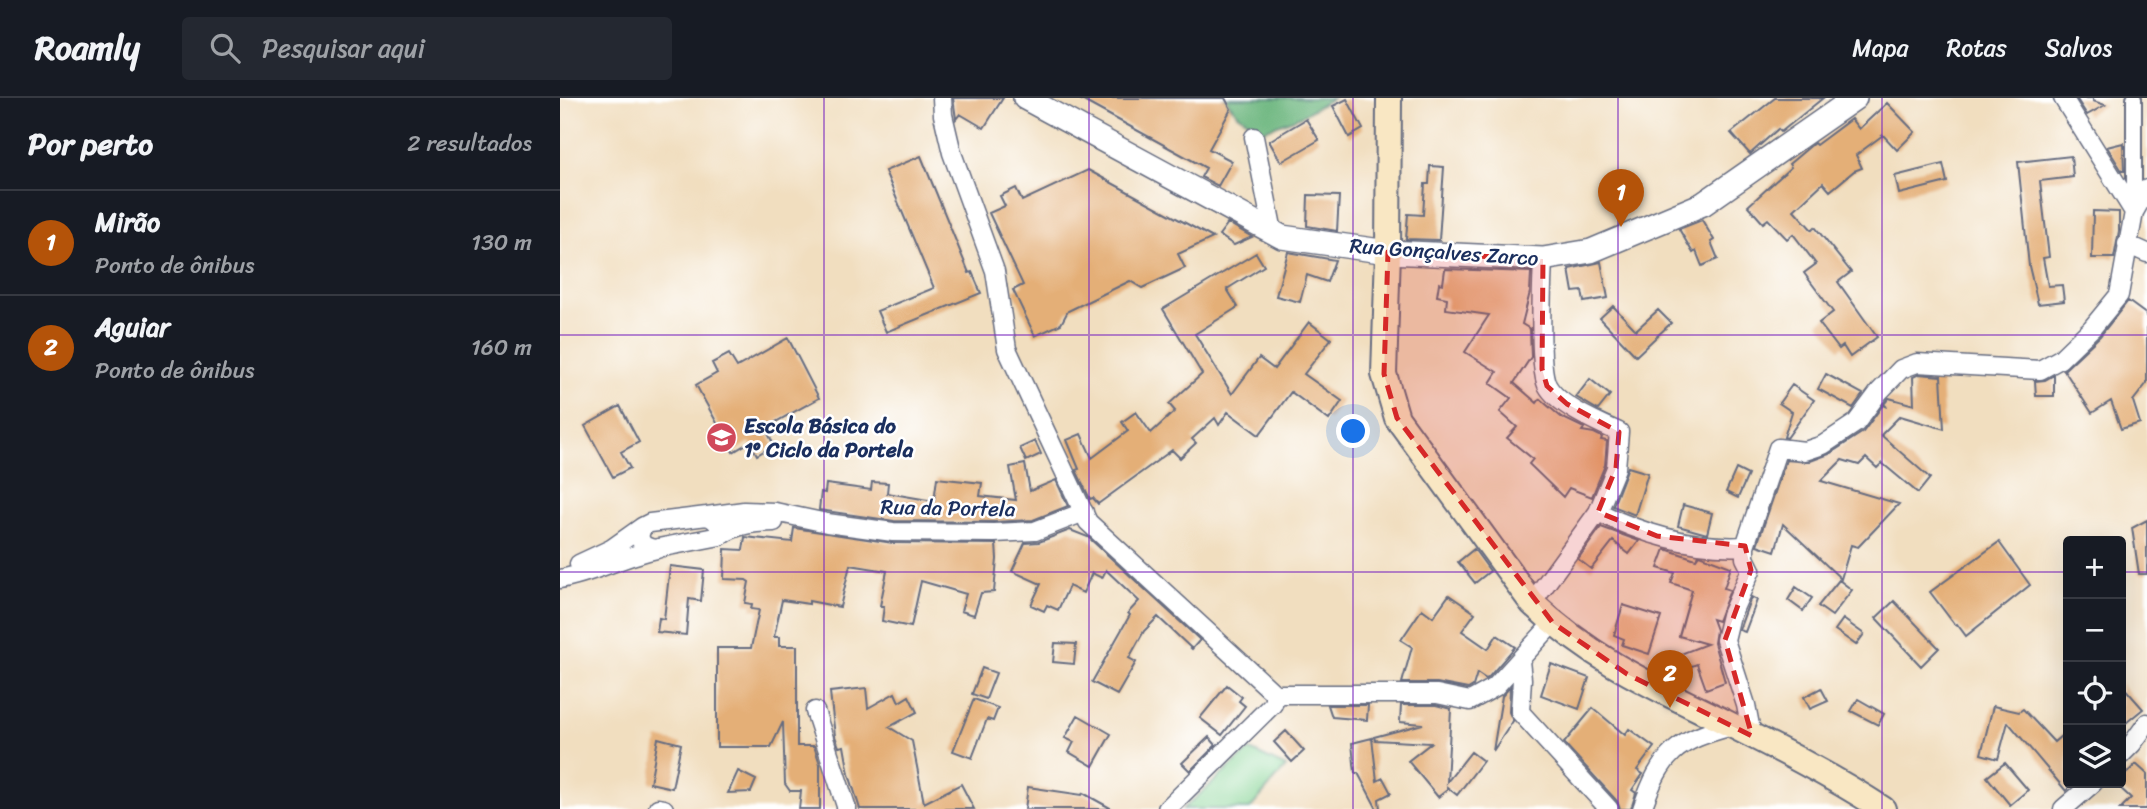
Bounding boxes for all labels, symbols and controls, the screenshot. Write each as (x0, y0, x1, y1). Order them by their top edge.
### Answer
search box (182, 17, 672, 80)
text: Roamly (35, 19, 140, 77)
text: Pesquisar aqui (262, 25, 425, 71)
text: Mapa (1852, 27, 1909, 69)
text: Rotas (1947, 27, 2007, 69)
text: Salvos (2045, 27, 2112, 69)
icon: search (206, 29, 244, 67)
text: Por perto (28, 117, 153, 171)
text: 2 resultados (407, 123, 532, 164)
pin: 1 (1598, 169, 1644, 227)
text: Mirão (95, 199, 160, 245)
text: 1 (46, 222, 56, 263)
text: 130 m (471, 222, 532, 263)
street label: Rua Gonçalves Zarco (1348, 226, 1540, 278)
text: Ponto de ônibus (95, 245, 254, 286)
text: Aguiar (95, 304, 170, 350)
text: 2 (44, 327, 58, 368)
text: 160 m (471, 327, 532, 368)
text: Ponto de ônibus (95, 350, 254, 391)
place label: Escola Básica do 1º Ciclo da Portela (744, 407, 914, 469)
your location (1336, 414, 1370, 448)
school or university icon: Escola Básica do 1º Ciclo da Portela (704, 421, 738, 455)
street label: Rua da Portela (880, 488, 1016, 528)
map controls (2063, 536, 2126, 788)
button: + (2063, 536, 2126, 599)
button: − (2063, 599, 2126, 662)
pin: 2 (1647, 650, 1693, 708)
button: locate (2063, 662, 2126, 725)
button: layers (2063, 725, 2126, 788)

